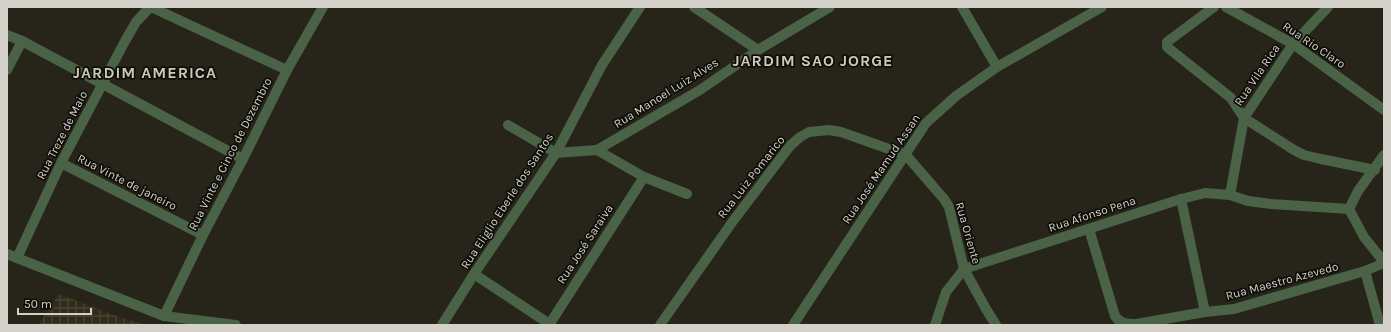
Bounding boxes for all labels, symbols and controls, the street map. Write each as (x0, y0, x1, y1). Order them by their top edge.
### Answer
street label: Rua Rio Claro (1280, 19, 1348, 71)
street label: Rua Vila Rica (1231, 42, 1283, 108)
district label: JARDIM SAO JORGE (733, 51, 894, 70)
street label: Rua Manoel Luiz Alves (611, 55, 721, 131)
district label: JARDIM AMERICA (73, 63, 217, 82)
street label: Rua Vinte e Cinco de Dezembro (185, 75, 275, 233)
street label: Rua Treze de Maio (34, 88, 90, 182)
street label: Rua José Mamud Assan (839, 111, 923, 227)
street label: Rua Eliglio Eberle dos Santos (458, 131, 556, 271)
street label: Rua Luiz Pomarico (714, 133, 788, 221)
street label: Rua Vinte de janeiro (75, 151, 179, 213)
street label: Rua Afonso Pena (1047, 193, 1137, 235)
street label: Rua Oriente (952, 200, 984, 266)
street label: Rua José Saraiva (554, 202, 616, 286)
street label: Rua Maestro Azevedo (1224, 259, 1340, 303)
scale bar (18, 290, 91, 316)
text: 50 m (24, 297, 52, 311)

